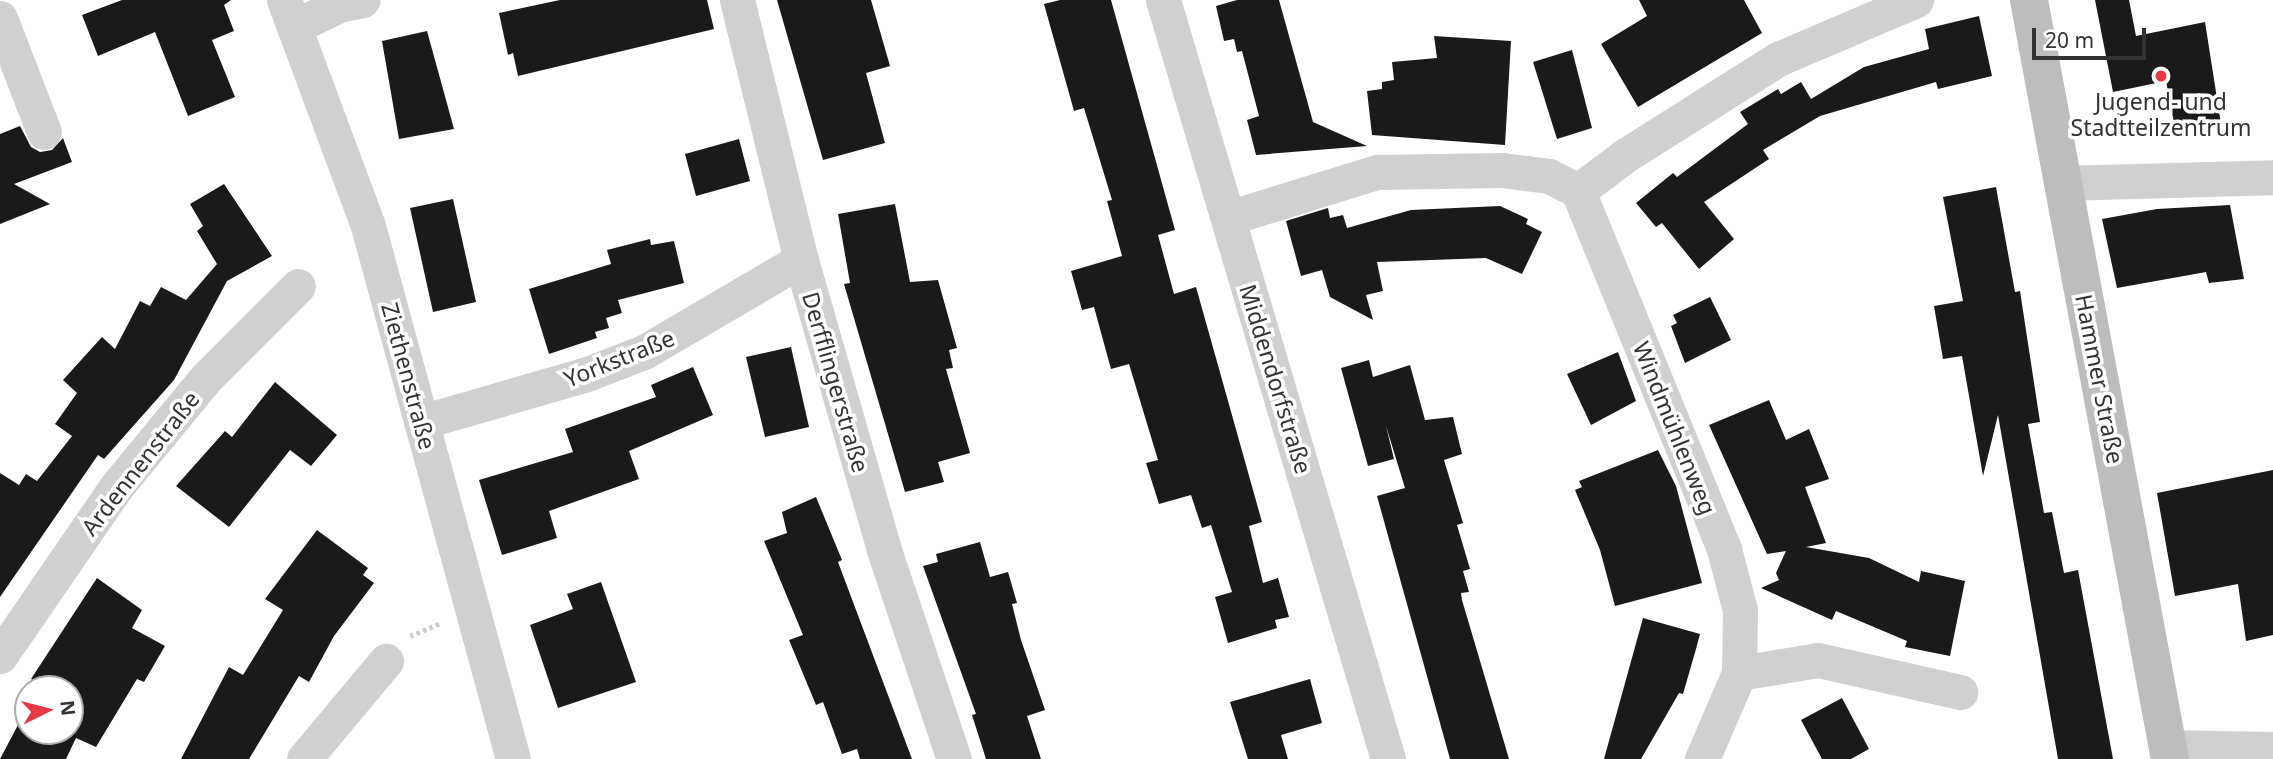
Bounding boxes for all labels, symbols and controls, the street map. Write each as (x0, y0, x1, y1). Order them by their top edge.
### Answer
scale bar (2035, 14, 2149, 58)
text: 20 m (2045, 26, 2094, 54)
marker: Jugend- und Stadtteilzentrum (2153, 68, 2169, 84)
place label: Jugend- und Stadtteilzentrum (2071, 87, 2251, 141)
street label: Middendorfstraße (1234, 281, 1318, 477)
street label: Derfflingerstraße (797, 289, 875, 475)
street label: Hammer Straße (2070, 292, 2130, 466)
street label: Ziethenstraße (376, 300, 442, 452)
street label: Yorkstraße (560, 323, 678, 393)
street label: Windmühlenweg (1628, 338, 1722, 518)
street label: Ardennenstraße (75, 385, 205, 541)
north arrow (14, 675, 84, 745)
text: N (54, 699, 82, 717)

